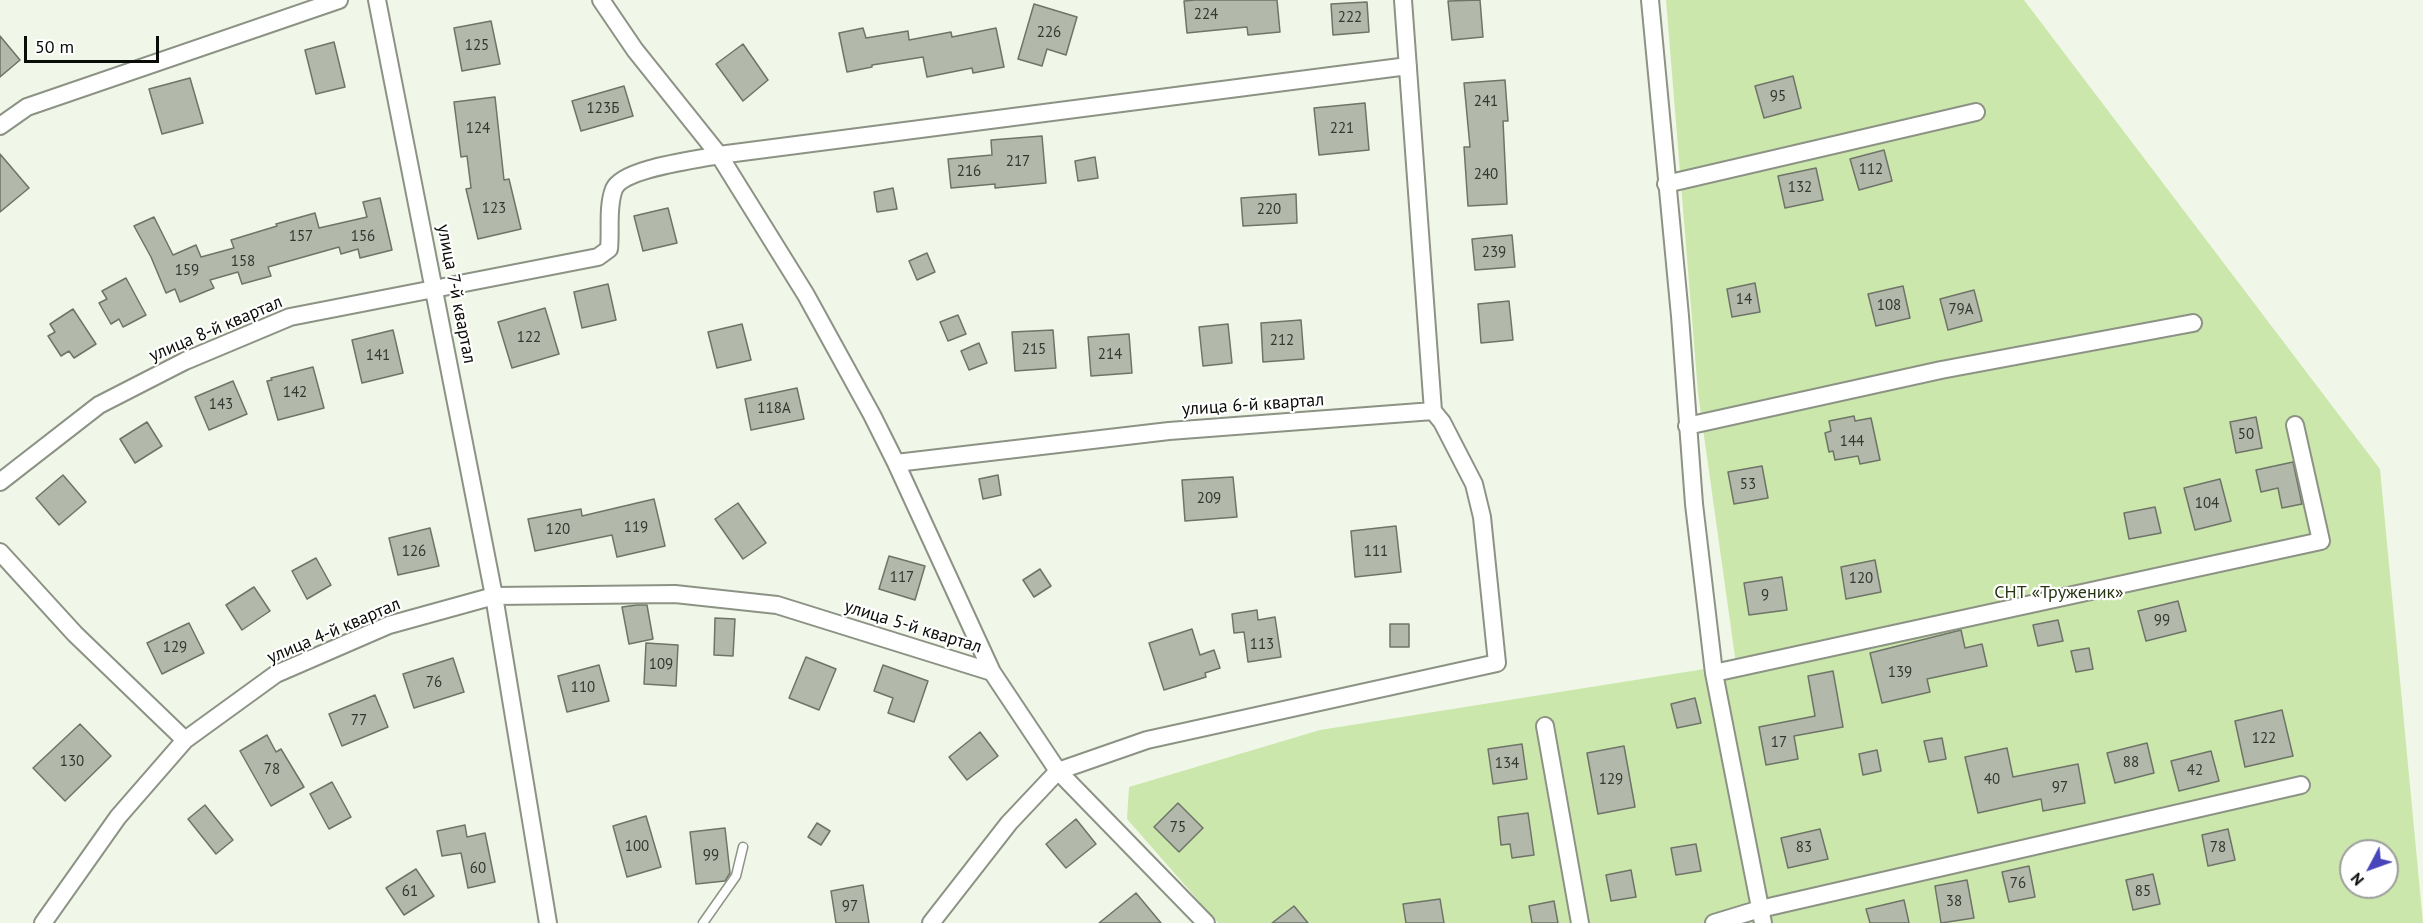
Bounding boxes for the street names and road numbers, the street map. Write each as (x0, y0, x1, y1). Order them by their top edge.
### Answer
street label: улица 7-й квартал (432, 222, 480, 366)
street label: улица 8-й квартал (146, 291, 286, 367)
street label: улица 6-й квартал (1181, 389, 1325, 421)
street label: улица 4-й квартал (264, 593, 404, 669)
street label: улица 5-й квартал (842, 596, 984, 658)

